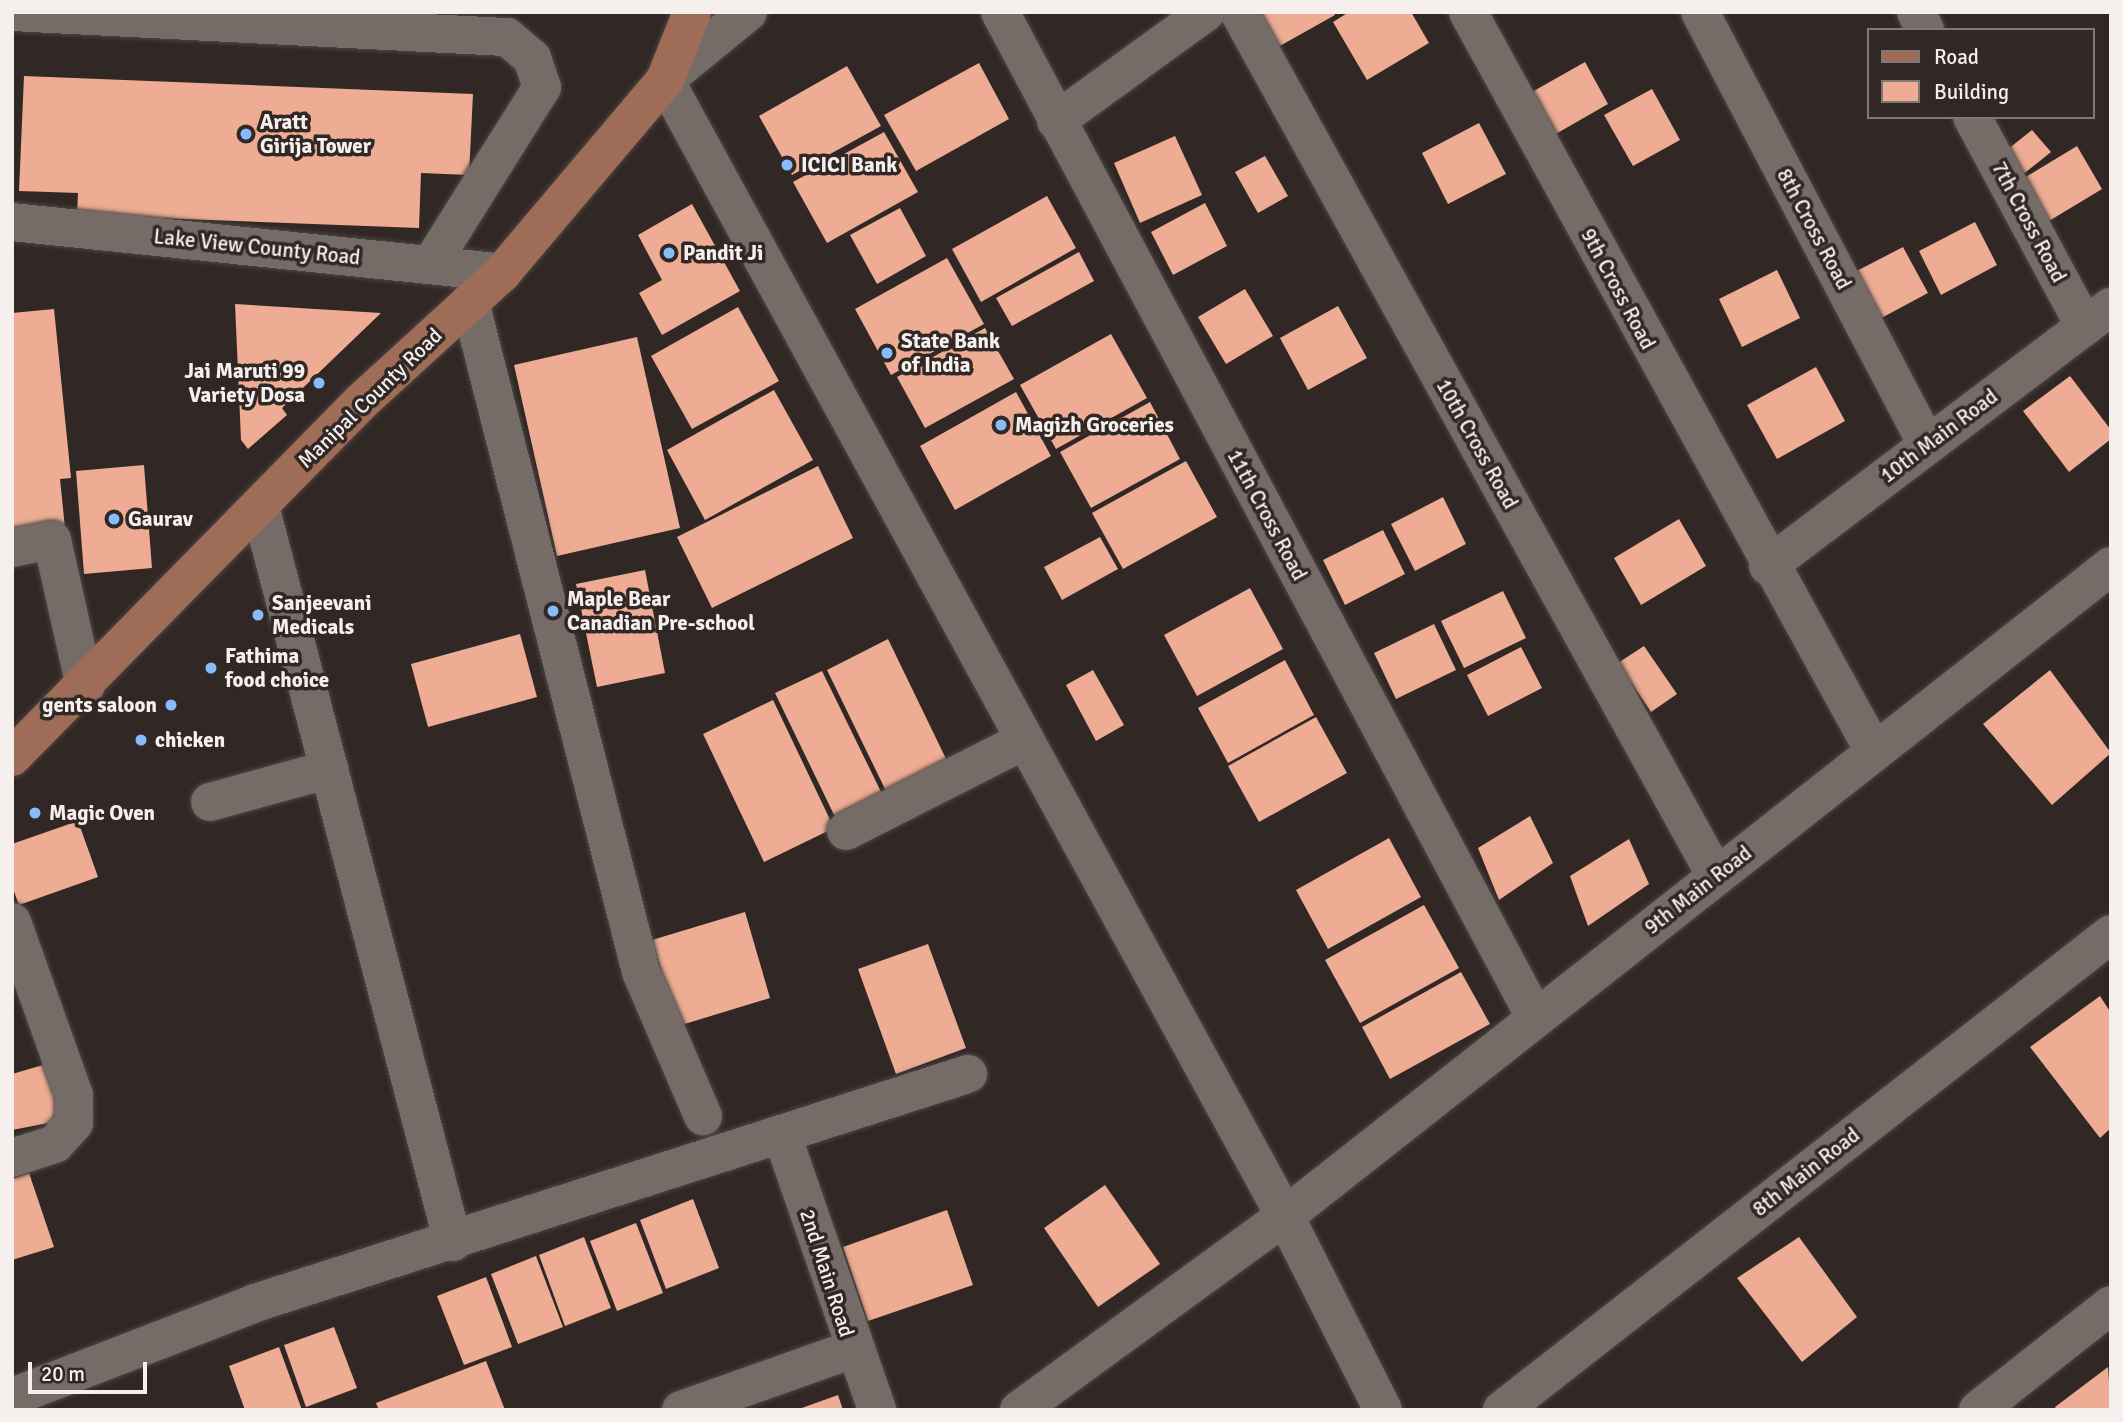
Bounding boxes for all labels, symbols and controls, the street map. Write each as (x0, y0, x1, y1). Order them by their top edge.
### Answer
legend (1868, 28, 2095, 119)
text: Road (1934, 44, 1979, 70)
text: Building (1934, 79, 2009, 105)
place label: Aratt Girija Tower (260, 109, 371, 159)
marker: Aratt Girija Tower (238, 126, 254, 142)
place label: ICICI Bank (801, 152, 897, 178)
marker: ICICI Bank (779, 157, 795, 173)
street label: 7th Cross Road (1987, 157, 2071, 287)
street label: 8th Cross Road (1772, 164, 1856, 294)
street label: Lake View County Road (152, 224, 362, 270)
street label: 9th Cross Road (1576, 224, 1660, 354)
place label: Pandit Ji (683, 240, 763, 266)
marker: Pandit Ji (661, 245, 677, 261)
street label: Manipal County Road (293, 323, 447, 473)
place label: State Bank of India (901, 328, 1000, 378)
marker: State Bank of India (879, 345, 895, 361)
place label: Jai Maruti 99 Variety Dosa (184, 358, 305, 408)
street label: 10th Cross Road (1431, 374, 1523, 514)
marker: Jai Maruti 99 Variety Dosa (311, 375, 327, 391)
street label: 10th Main Road (1875, 384, 2003, 488)
place label: Magizh Groceries (1015, 412, 1174, 438)
marker: Magizh Groceries (993, 417, 1009, 433)
street label: 11th Cross Road (1222, 445, 1312, 585)
place label: Gaurav (128, 506, 193, 532)
marker: Gaurav (106, 511, 122, 527)
place label: Maple Bear Canadian Pre-school (567, 586, 755, 636)
place label: Sanjeevani Medicals (272, 590, 372, 640)
marker: Maple Bear Canadian Pre-school (545, 603, 561, 619)
marker: Sanjeevani Medicals (250, 607, 266, 623)
place label: Fathima food choice (225, 643, 329, 693)
marker: Fathima food choice (203, 660, 219, 676)
place label: gents saloon (42, 692, 157, 718)
marker: gents saloon (163, 697, 179, 713)
place label: chicken (155, 727, 225, 753)
marker: chicken (133, 732, 149, 748)
place label: Magic Oven (49, 800, 155, 826)
marker: Magic Oven (27, 805, 43, 821)
street label: 9th Main Road (1639, 840, 1757, 940)
street label: 8th Main Road (1747, 1122, 1865, 1222)
street label: 2nd Main Road (794, 1206, 860, 1340)
scale bar (32, 1348, 150, 1392)
text: 20 m (41, 1361, 85, 1387)

